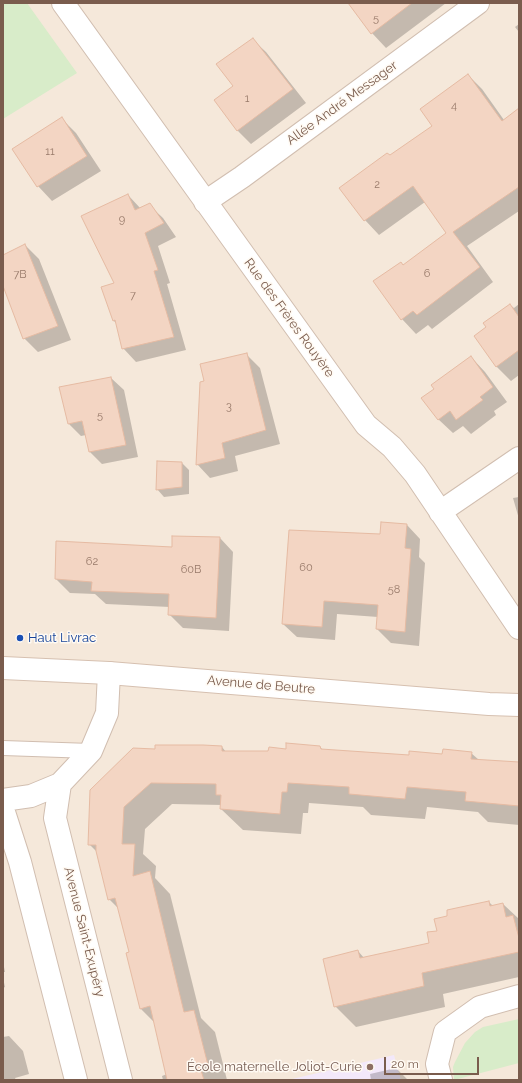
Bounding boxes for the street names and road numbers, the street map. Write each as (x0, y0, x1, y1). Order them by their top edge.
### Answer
street label: Allée André Messager (284, 58, 400, 148)
street label: Rue des Frères Rouyère (241, 255, 337, 381)
street label: Avenue de Beutre (206, 673, 316, 697)
street label: Avenue Saint-Exupéry (60, 865, 108, 999)

